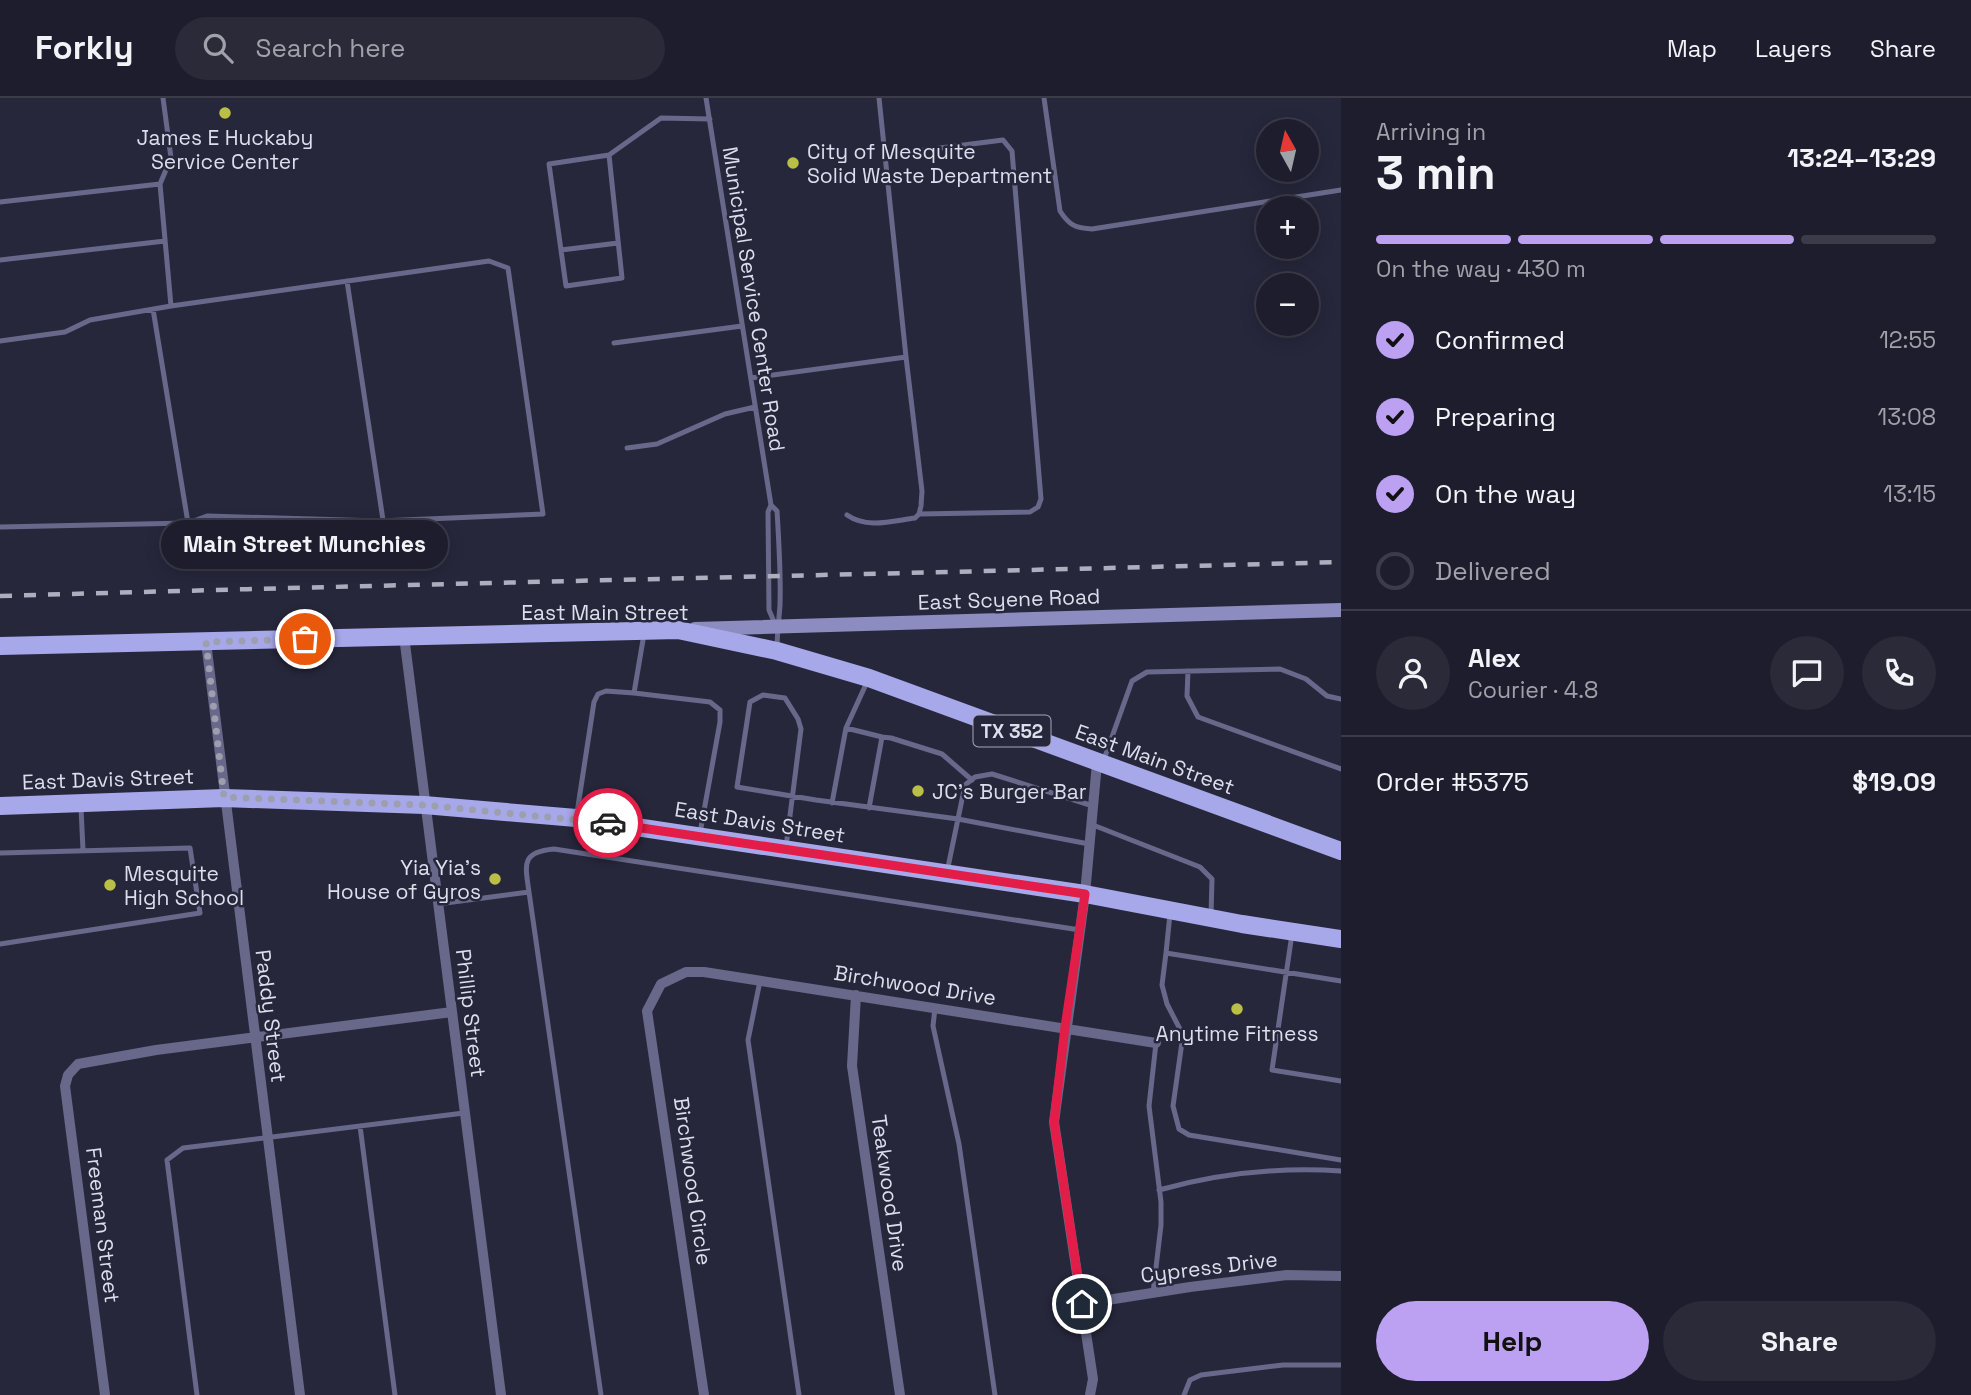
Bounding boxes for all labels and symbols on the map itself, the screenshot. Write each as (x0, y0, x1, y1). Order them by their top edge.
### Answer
marker: James E Huckaby Service Center (217, 105, 233, 121)
north arrow (1256, 119, 1320, 182)
place label: James E Huckaby Service Center (137, 124, 313, 175)
place label: City of Mesquite Solid Waste Department (807, 138, 1052, 189)
street label: Municipal Service Center Road (717, 145, 791, 453)
marker: City of Mesquite Solid Waste Department (785, 155, 801, 171)
callout: Main Street Munchies (162, 520, 448, 569)
street label: East Scyene Road (917, 582, 1101, 616)
street label: East Main Street (521, 599, 689, 626)
pin (275, 609, 335, 669)
road number: TX 352 (974, 716, 1050, 746)
street label: East Main Street (1072, 718, 1238, 800)
street label: East Davis Street (21, 763, 195, 795)
place label: JC's Burger Bar (932, 778, 1087, 805)
marker: JC's Burger Bar (910, 783, 926, 799)
courier (573, 788, 643, 858)
street label: East Davis Street (673, 795, 847, 849)
place label: Yia Yia's House of Gyros (327, 854, 481, 905)
place label: Mesquite High School (124, 860, 244, 911)
marker: Yia Yia's House of Gyros (487, 871, 503, 887)
marker: Mesquite High School (102, 877, 118, 893)
street label: Phillip Street (450, 947, 492, 1079)
street label: Paddy Street (249, 948, 293, 1084)
street label: Birchwood Drive (832, 959, 998, 1011)
marker: Anytime Fitness (1229, 1001, 1245, 1017)
place label: Anytime Fitness (1155, 1020, 1319, 1047)
street label: Birchwood Circle (668, 1095, 718, 1267)
street label: Teakwood Drive (866, 1113, 914, 1273)
street label: Freeman Street (80, 1146, 126, 1304)
street label: Cypress Drive (1139, 1245, 1279, 1289)
pin (1052, 1274, 1112, 1334)

